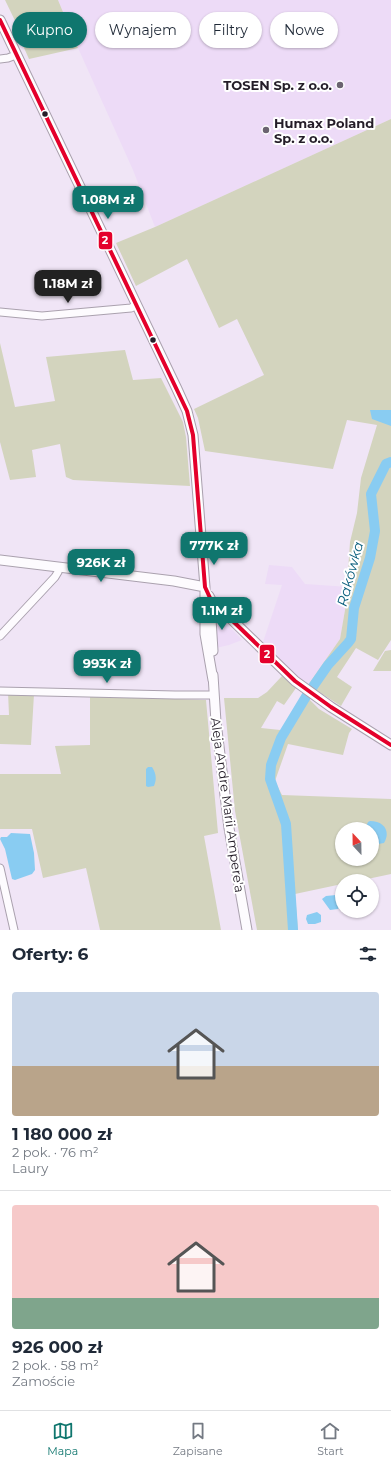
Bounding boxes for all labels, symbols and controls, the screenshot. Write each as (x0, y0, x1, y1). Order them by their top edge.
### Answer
chip: Kupno (12, 12, 87, 48)
chip: Wynajem (95, 12, 191, 48)
chip: Filtry (199, 12, 262, 48)
chip: Nowe (270, 12, 338, 48)
place label: TOSEN Sp. z o.o. (223, 77, 332, 93)
marker: TOSEN Sp. z o.o. (335, 80, 345, 90)
unlabelled marker (40, 109, 50, 119)
place label: Humax Poland Sp. z o.o. (274, 115, 374, 146)
marker: Humax Poland Sp. z o.o. (261, 125, 271, 135)
pin: 1.08M zł (67, 186, 149, 220)
text: 1.08M zł (81, 191, 135, 207)
line badge: 2 (98, 231, 113, 250)
text: 2 (102, 233, 109, 247)
pin: 1.18M zł (27, 270, 109, 304)
text: 1.18M zł (43, 275, 93, 291)
unlabelled marker (148, 335, 158, 345)
pin: 777K zł (177, 532, 251, 566)
text: 777K zł (190, 537, 238, 553)
water label: Rakówka (333, 540, 367, 608)
pin: 926K zł (64, 549, 138, 583)
text: 926K zł (77, 554, 125, 570)
pin: 1.1M zł (185, 597, 259, 631)
text: 1.1M zł (202, 602, 242, 618)
line badge: 2 (259, 644, 275, 664)
text: 2 (264, 647, 271, 661)
pin: 993K zł (70, 650, 144, 684)
text: 993K zł (83, 655, 131, 671)
street label: Aleja Andre Marii Ampere'a (208, 716, 248, 894)
north arrow (335, 822, 379, 866)
map controls (335, 822, 379, 918)
button: locate (335, 874, 379, 918)
icon: filters (357, 943, 379, 965)
text: Oferty: 6 (12, 944, 88, 964)
icon: home (160, 1018, 232, 1090)
text: 1 180 000 zł (12, 1124, 112, 1144)
text: 2 pok. · 76 m² (12, 1144, 99, 1160)
text: Laury (12, 1160, 48, 1176)
icon: home (160, 1231, 232, 1303)
text: 926 000 zł (12, 1337, 103, 1357)
text: 2 pok. · 58 m² (12, 1357, 99, 1373)
text: Zamoście (12, 1373, 75, 1389)
tab: Mapa (47, 1420, 78, 1458)
tab: Zapisane (173, 1420, 223, 1458)
tab: Start (317, 1420, 344, 1458)

